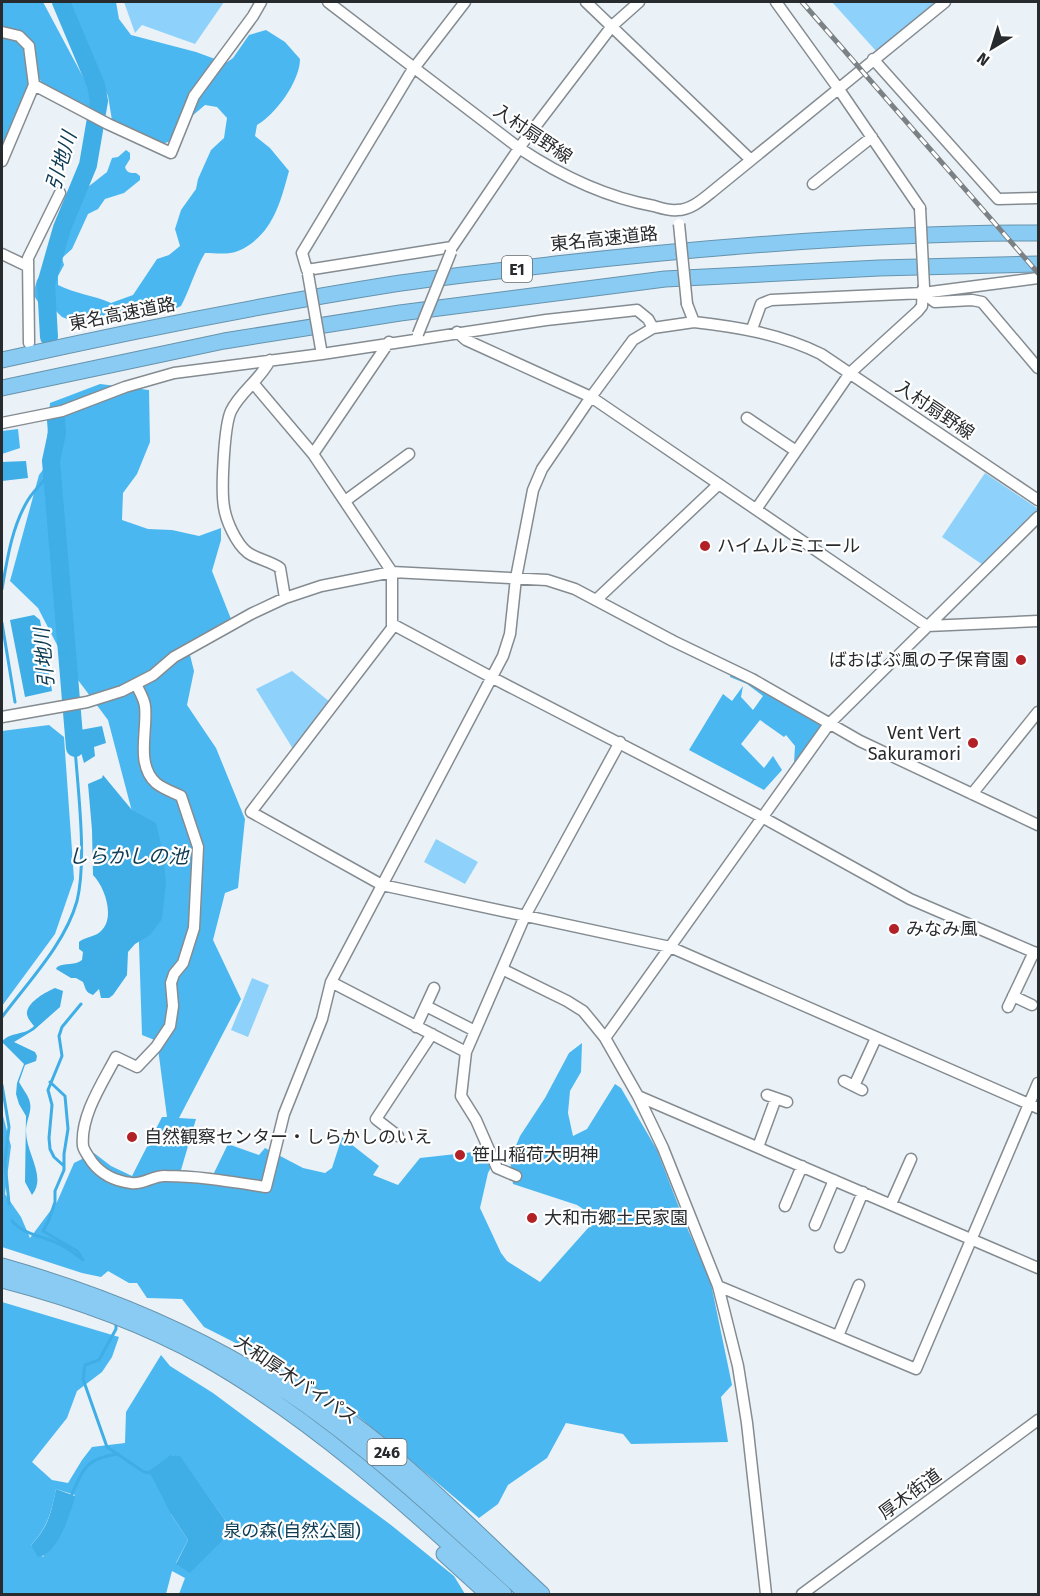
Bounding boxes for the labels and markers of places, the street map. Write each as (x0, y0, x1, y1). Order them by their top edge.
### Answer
place label: ハイムルミエール (717, 535, 860, 557)
marker: ハイムルミエール (698, 539, 712, 553)
place label: ばおばぶ風の子保育園 (829, 649, 1009, 671)
marker: ばおばぶ風の子保育園 (1014, 653, 1028, 667)
place label: Vent Vert Sakuramori (868, 722, 961, 765)
marker: Vent Vert Sakuramori (966, 736, 980, 750)
place label: みなみ風 (906, 918, 978, 940)
marker: みなみ風 (887, 922, 901, 936)
place label: 自然観察センター・しらかしのいえ (144, 1126, 432, 1148)
marker: 自然観察センター・しらかしのいえ (125, 1130, 139, 1144)
place label: 笹山稲荷大明神 (472, 1144, 598, 1166)
marker: 笹山稲荷大明神 (453, 1148, 467, 1162)
place label: 大和市郷土民家園 (544, 1207, 688, 1229)
marker: 大和市郷土民家園 (525, 1211, 539, 1225)

